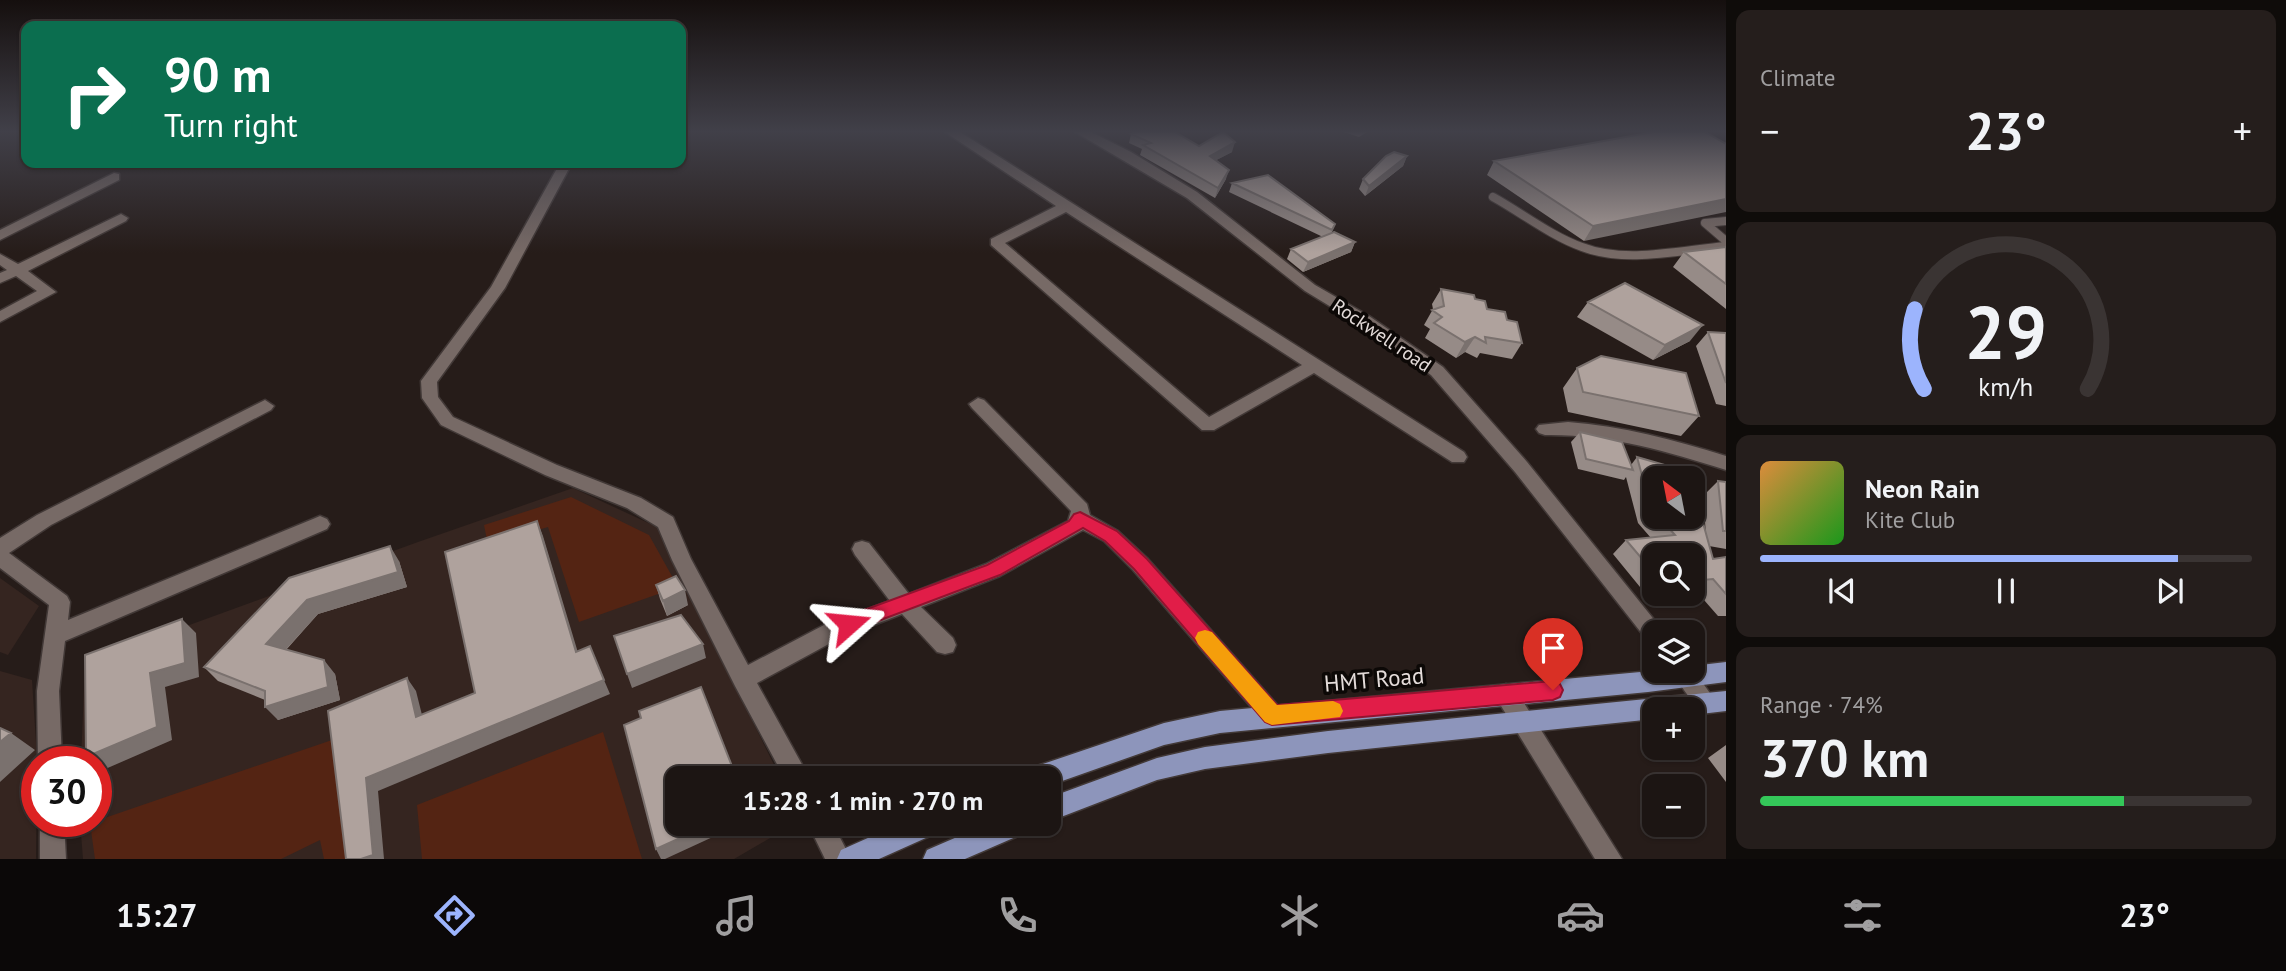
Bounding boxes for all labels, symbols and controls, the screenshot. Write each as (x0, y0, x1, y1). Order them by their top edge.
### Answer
text: 90 m (164, 42, 271, 106)
icon: right (49, 49, 140, 140)
text: Climate (1760, 63, 1835, 92)
text: 23° (1965, 97, 2047, 164)
text: Turn right (164, 104, 298, 146)
text: − (1760, 106, 1779, 155)
text: + (2233, 106, 2252, 155)
text: 29 (1965, 286, 2047, 380)
street label: Rockwell road (1328, 293, 1436, 377)
text: km/h (1979, 371, 2033, 403)
north arrow (1642, 466, 1704, 528)
map controls (1642, 466, 1705, 837)
text: Neon Rain (1865, 472, 1980, 505)
text: Kite Club (1865, 505, 1955, 534)
button: search (1642, 543, 1705, 606)
icon: previous (1823, 572, 1861, 610)
icon: pause (1987, 572, 2025, 610)
icon: next (2151, 572, 2189, 610)
position arrow (812, 587, 886, 661)
pin (1523, 618, 1583, 690)
button: layers (1642, 620, 1705, 683)
icon: arrive (1534, 629, 1572, 667)
street label: HMT Road (1323, 660, 1425, 698)
text: Range · 74% (1760, 690, 1883, 719)
button: + (1642, 697, 1705, 760)
text: 370 km (1760, 724, 1929, 791)
speed limit sign: 30 (21, 746, 112, 837)
button: − (1642, 774, 1705, 837)
text: 15:28 · 1 min · 270 m (743, 784, 983, 817)
icon: directions (430, 891, 479, 940)
icon: music (712, 891, 761, 940)
icon: phone (993, 891, 1042, 940)
icon: climate (1275, 891, 1324, 940)
icon: car (1556, 891, 1605, 940)
icon: filters (1838, 891, 1887, 940)
text: 15:27 (116, 894, 197, 936)
text: 23° (2119, 894, 2170, 936)

